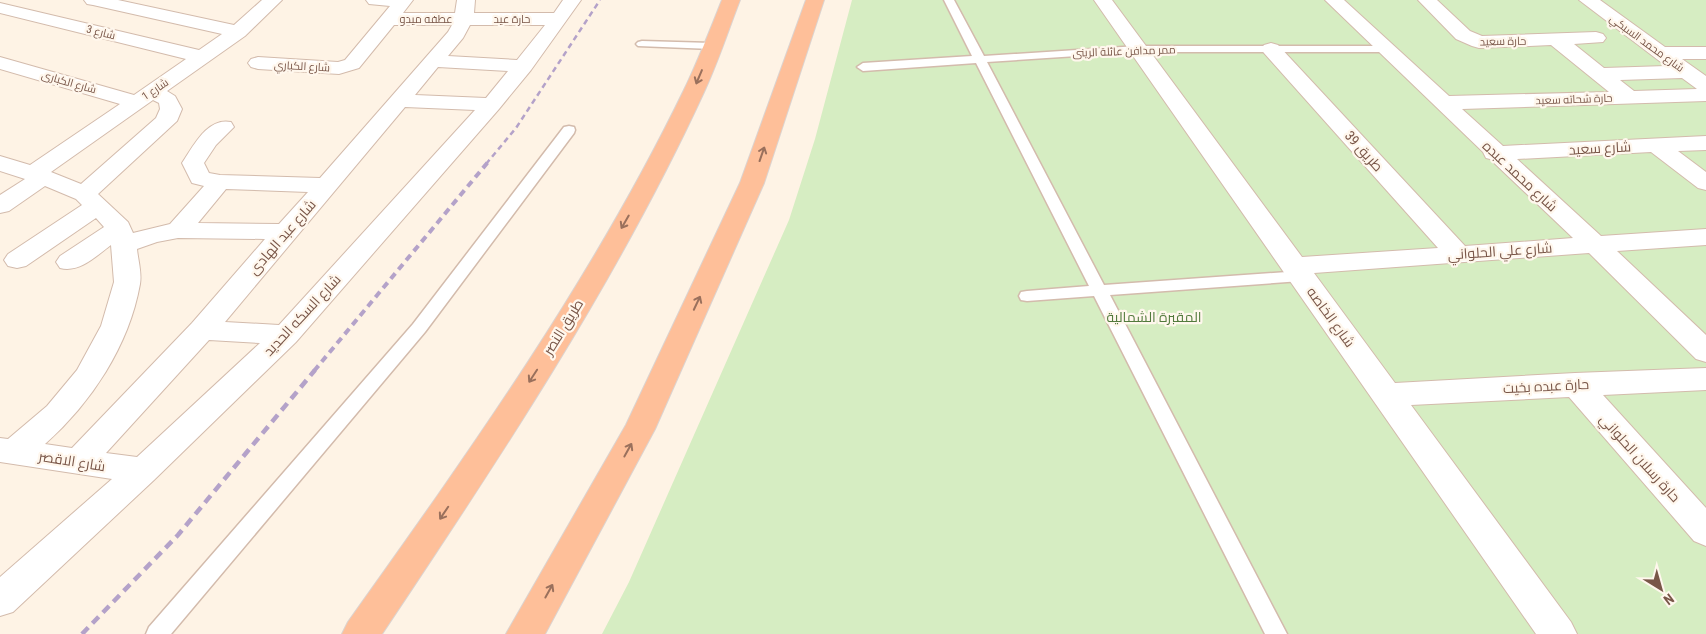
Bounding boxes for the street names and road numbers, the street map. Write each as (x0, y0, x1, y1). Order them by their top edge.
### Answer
street label: شارع محمد السبكي (1606, 12, 1687, 76)
street label: عطفه ميدو (400, 13, 452, 26)
street label: حارة عيد (494, 13, 530, 26)
street label: شارع 3 (85, 23, 117, 43)
street label: حارة سعيد (1480, 35, 1526, 48)
street label: ممر مدافن عائلة الرينى (1072, 43, 1176, 60)
street label: شارع الكباري (273, 59, 330, 76)
street label: شارع الكبارى (40, 68, 98, 97)
street label: شارع 1 (140, 76, 172, 104)
street label: حارة شحاته سعيد (1535, 92, 1613, 107)
street label: طريق 39 (1341, 127, 1386, 175)
street label: شارع محمد عبده (1479, 137, 1561, 215)
street label: شارع سعيد (1568, 138, 1632, 159)
street label: شارع عبد الهادى (245, 196, 320, 278)
street label: شارع علي الحلواني (1447, 239, 1553, 267)
street label: شارع السكه الحديد (260, 271, 344, 360)
street label: شارع الخاصه (1303, 284, 1358, 351)
street label: طريق النصر (539, 296, 587, 359)
street label: حارة عبده بخيت (1503, 376, 1589, 396)
street label: حارة رسلان الحلواني (1593, 411, 1684, 508)
street label: شارع الاقصر (36, 448, 106, 475)

